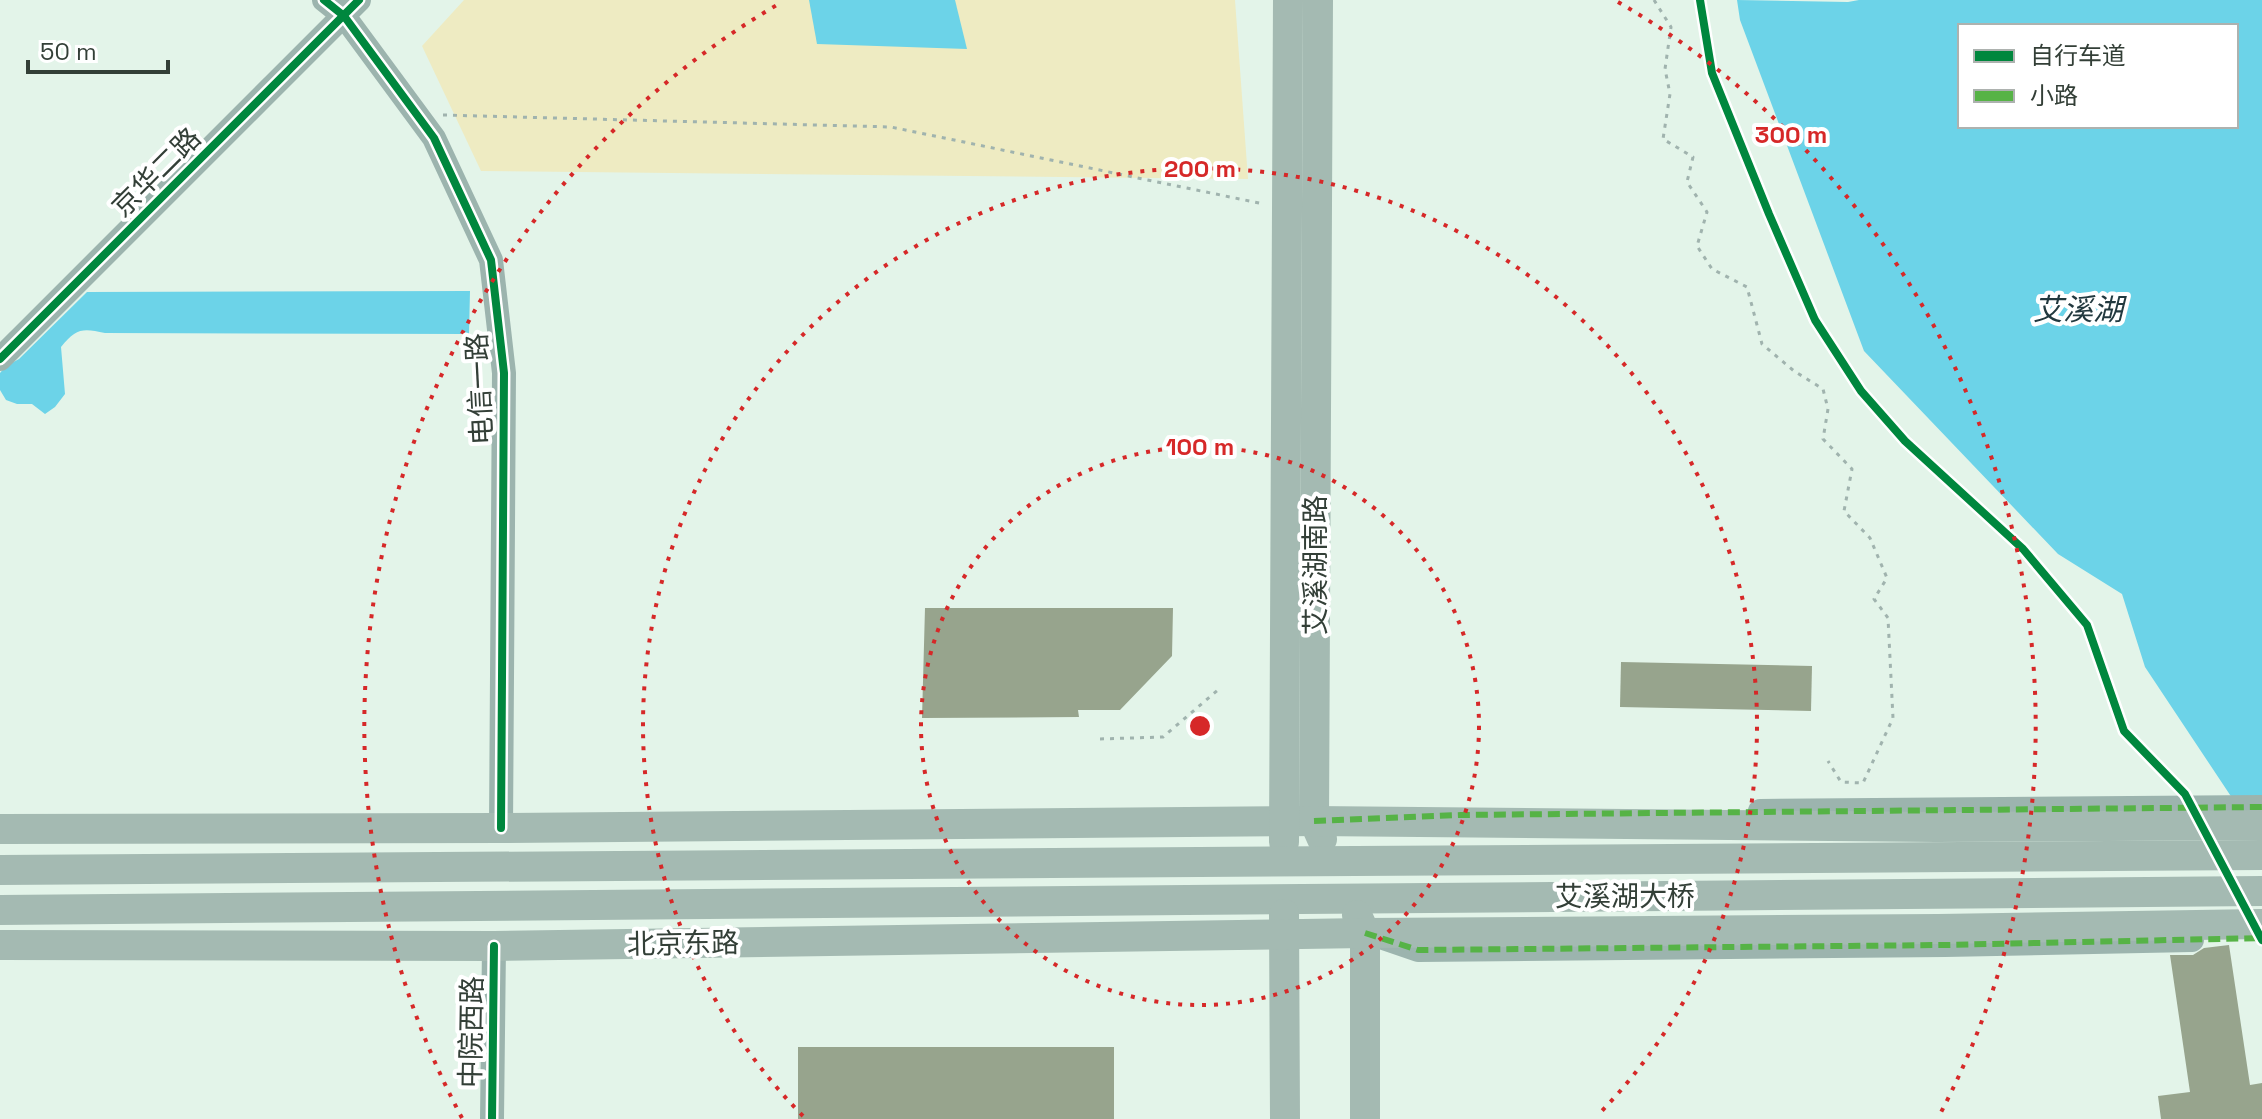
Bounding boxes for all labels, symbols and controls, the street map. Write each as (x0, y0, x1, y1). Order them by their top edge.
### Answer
scale bar (28, 24, 168, 74)
legend (1958, 24, 2238, 128)
text: 50 m (40, 36, 97, 67)
text: 自行车道 (2030, 40, 2126, 71)
text: 小路 (2030, 80, 2078, 111)
text: 300 m (1755, 119, 1827, 150)
street label: 京华二路 (104, 120, 208, 224)
text: 200 m (1164, 153, 1236, 184)
water label: 艾溪湖 (2033, 290, 2127, 329)
street label: 电信一路 (458, 332, 500, 446)
text: 100 m (1166, 431, 1234, 462)
street label: 艾溪湖南路 (1297, 495, 1333, 635)
centre of rings (1186, 712, 1214, 740)
street label: 艾溪湖大桥 (1555, 878, 1695, 914)
street label: 北京东路 (627, 924, 739, 962)
street label: 中院西路 (452, 976, 490, 1088)

